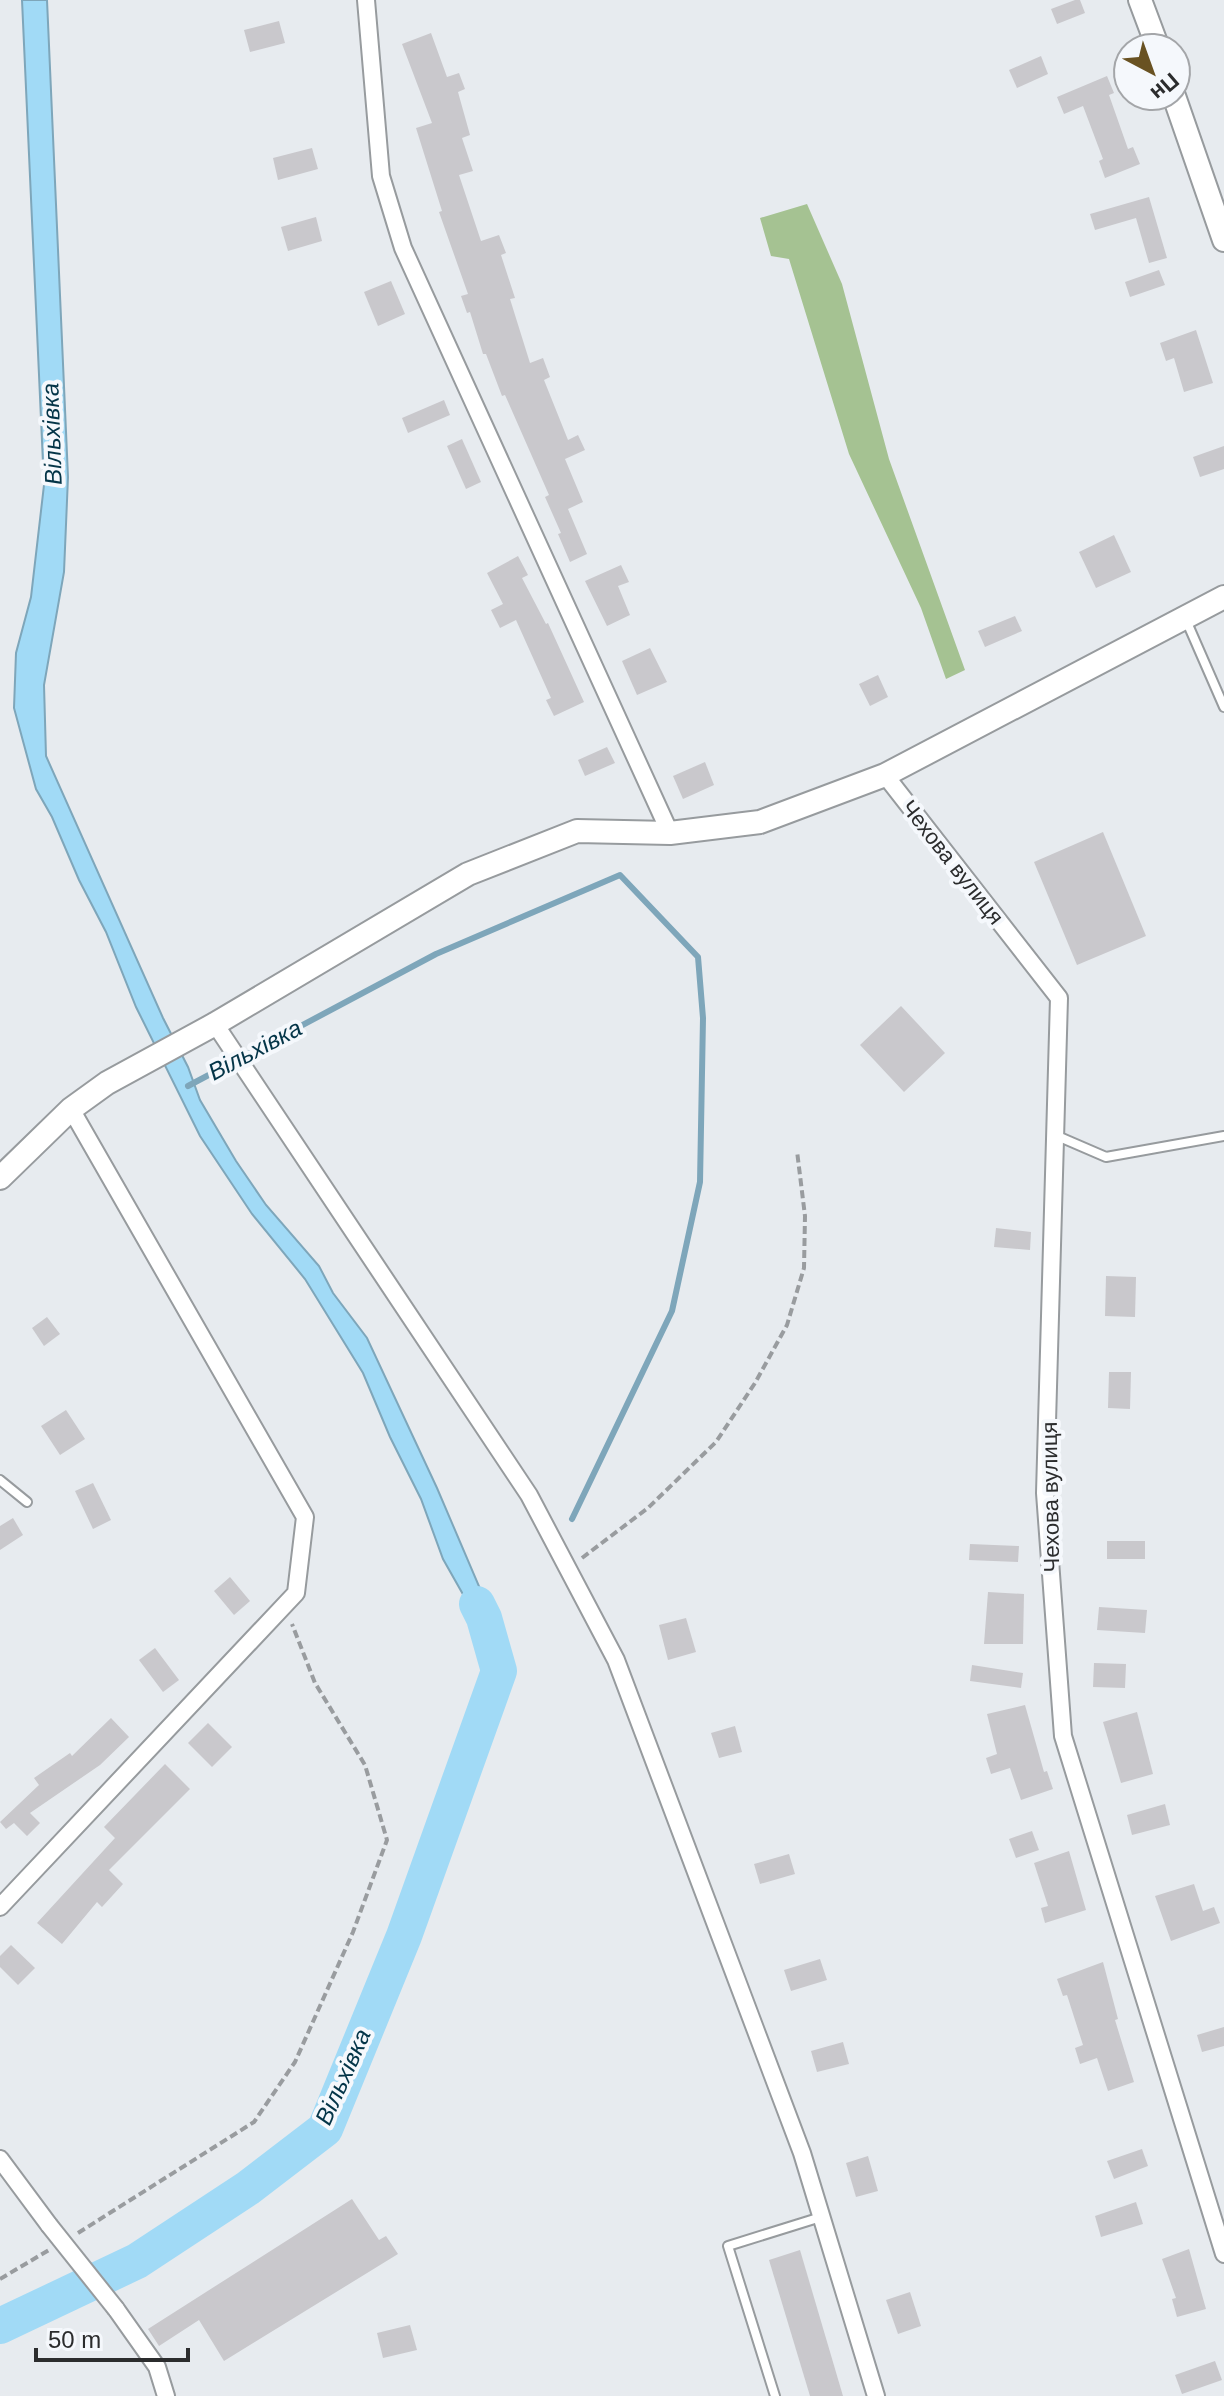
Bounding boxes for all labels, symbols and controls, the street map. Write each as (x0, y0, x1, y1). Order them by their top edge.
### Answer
north arrow (1112, 32, 1192, 112)
text: Пн (1146, 68, 1184, 106)
water label: Вільхівка (36, 383, 67, 485)
street label: Чехова вулиця (896, 795, 1009, 929)
water label: Вільхівка (203, 1014, 306, 1085)
street label: Чехова вулиця (1037, 1422, 1064, 1572)
water label: Вільхівка (309, 2025, 376, 2129)
scale bar (36, 2312, 188, 2362)
text: 50 m (48, 2326, 101, 2353)

